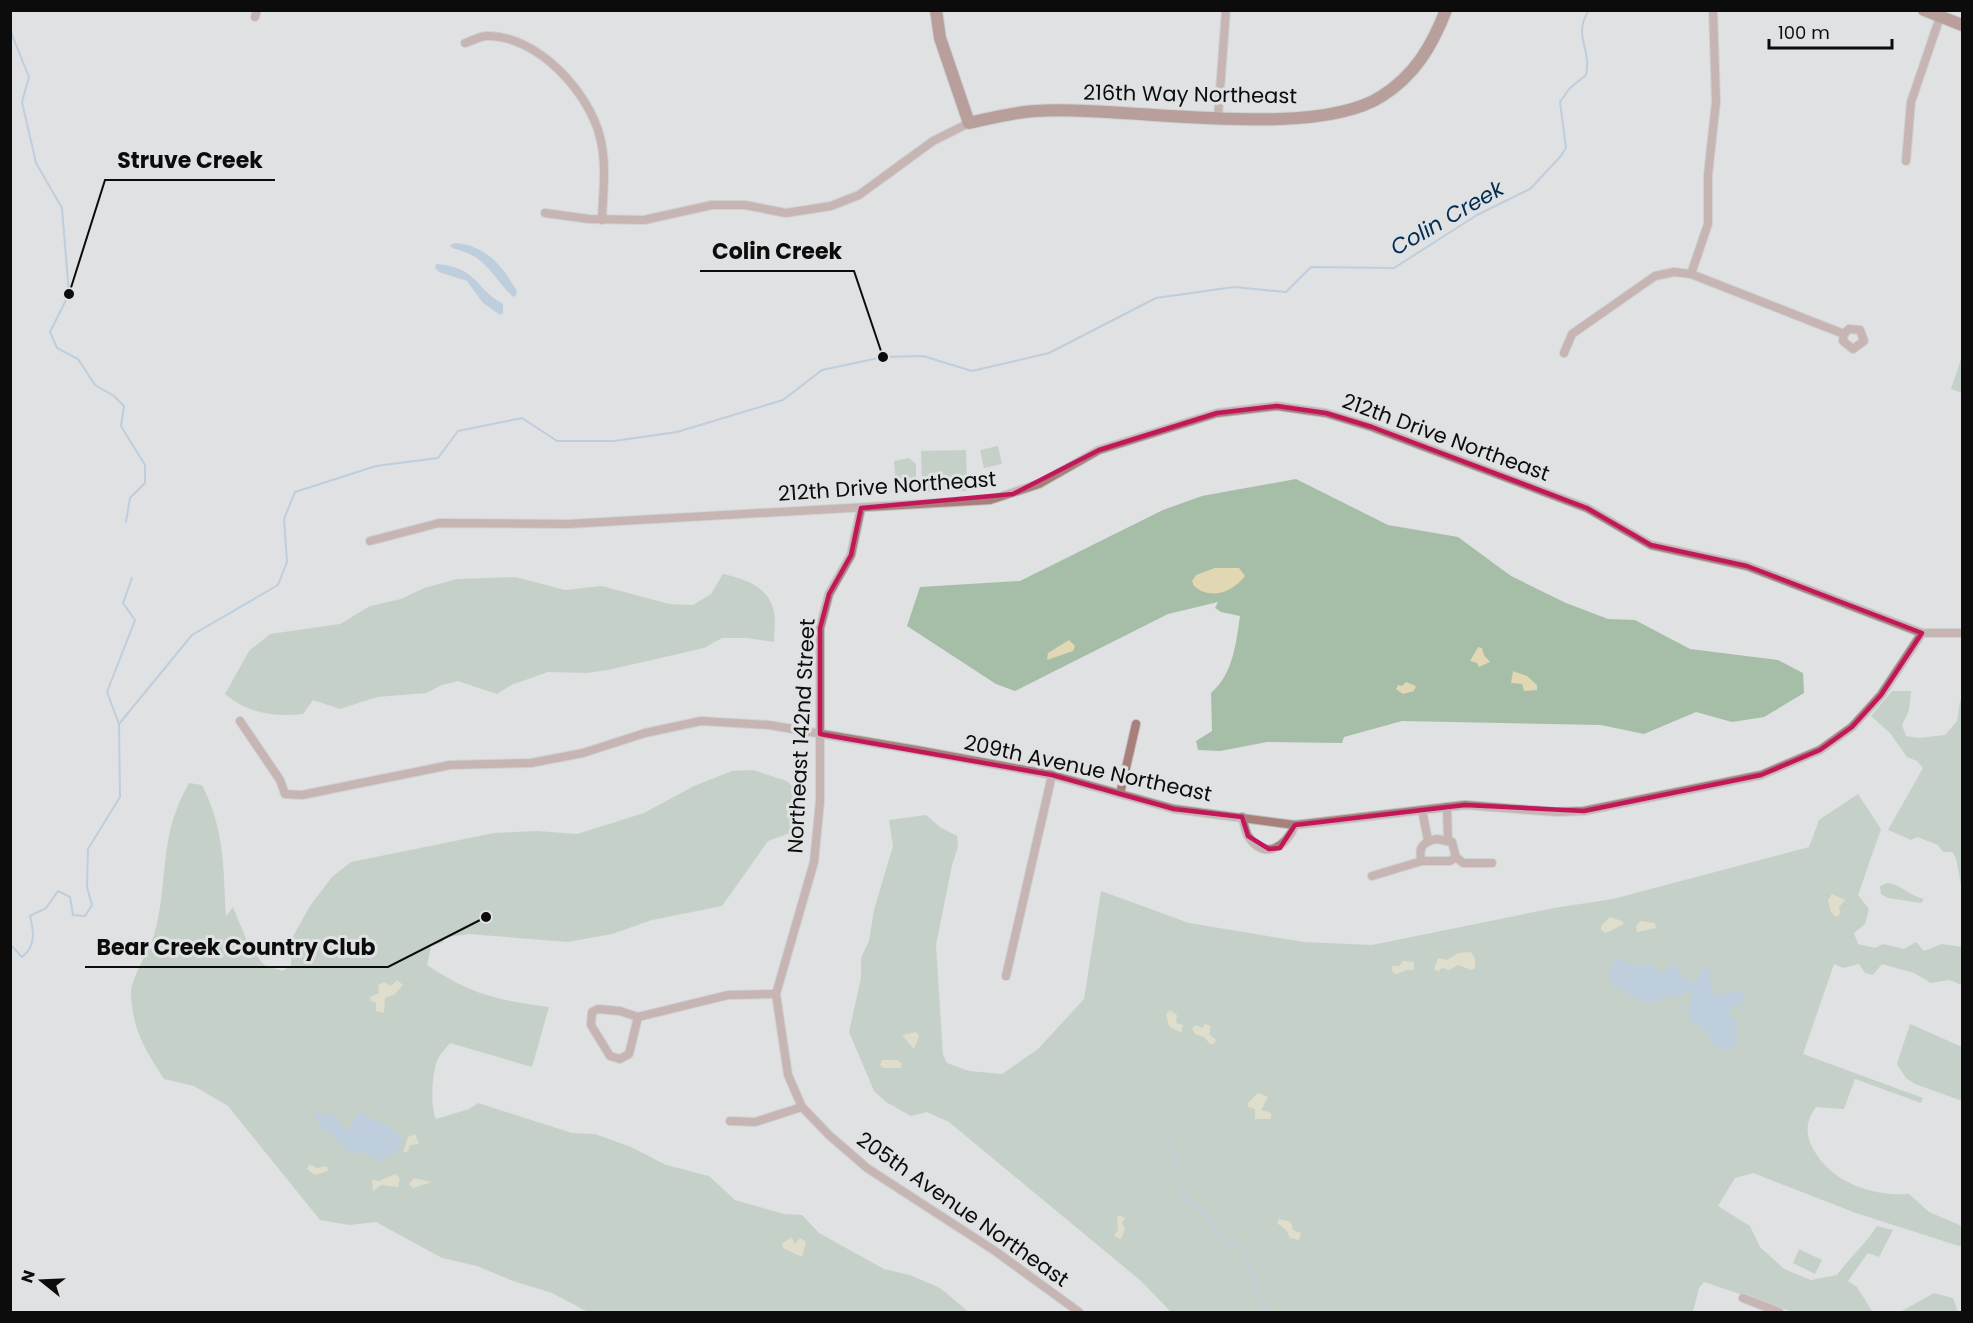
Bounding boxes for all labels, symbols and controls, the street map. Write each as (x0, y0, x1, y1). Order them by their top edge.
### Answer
scale bar (1769, 12, 1892, 50)
text: 100 m (1778, 20, 1830, 45)
street label: 216th Way Northeast (1083, 78, 1297, 110)
callout: Struve Creek (105, 140, 275, 180)
text: Struve Creek (117, 145, 263, 176)
water label: Colin Creek (1385, 172, 1511, 263)
callout: Colin Creek (700, 231, 854, 271)
text: Colin Creek (712, 236, 842, 267)
street label: 212th Drive Northeast (1338, 386, 1554, 488)
street label: 212th Drive Northeast (777, 464, 997, 508)
street label: Northeast 142nd Street (780, 618, 822, 854)
street label: 209th Avenue Northeast (961, 728, 1215, 808)
callout: Bear Creek Country Club (85, 927, 388, 967)
text: Bear Creek Country Club (97, 932, 376, 963)
street label: 205th Avenue Northeast (851, 1125, 1075, 1293)
north arrow (12, 1251, 72, 1311)
text: N (15, 1267, 41, 1286)

